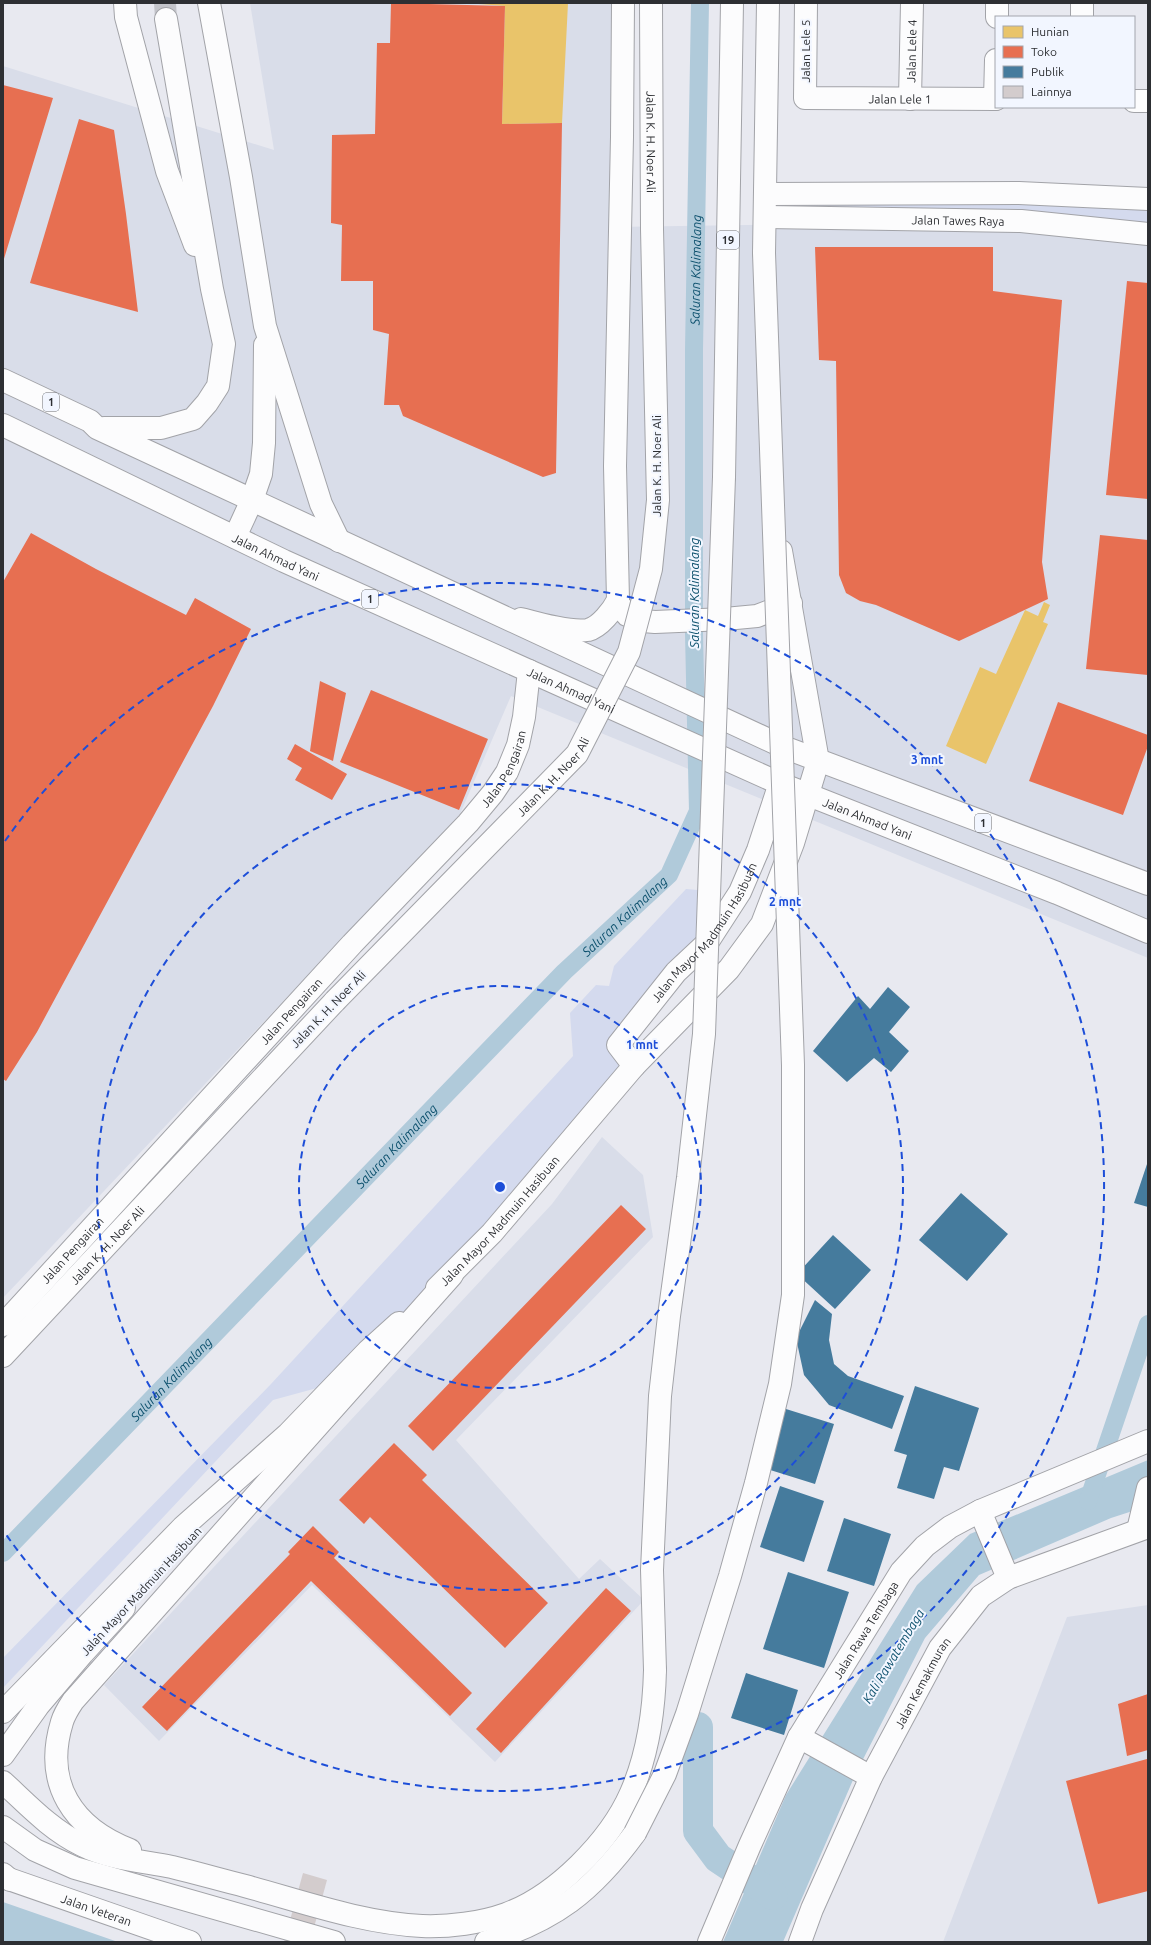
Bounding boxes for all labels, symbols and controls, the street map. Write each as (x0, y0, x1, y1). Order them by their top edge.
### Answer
legend (995, 16, 1135, 108)
street label: Jalan Lele 5 (799, 19, 812, 83)
street label: Jalan Lele 4 (904, 19, 918, 83)
text: Hunian (1031, 25, 1069, 38)
text: Toko (1031, 45, 1057, 58)
text: Publik (1031, 65, 1064, 78)
text: Lainnya (1031, 85, 1072, 98)
street label: Jalan K. H. Noer Ali (645, 91, 658, 193)
street label: Jalan Lele 1 (868, 92, 932, 105)
street label: Jalan Tawes Raya (911, 213, 1005, 227)
water label: Saluran Kalimalang (687, 214, 703, 326)
road number: 19 (717, 231, 739, 249)
road number: 1 (43, 393, 59, 411)
street label: Jalan K. H. Noer Ali (650, 415, 663, 517)
street label: Jalan Ahmad Yani (230, 531, 321, 583)
water label: Saluran Kalimalang (687, 538, 701, 649)
road number: 1 (362, 590, 378, 608)
street label: Jalan Ahmad Yani (525, 665, 617, 715)
street label: Jalan Pengairan (478, 729, 527, 809)
street label: Jalan K. H. Noer Ali (514, 735, 591, 818)
text: 3 mnt (911, 753, 943, 766)
street label: Jalan Ahmad Yani (821, 795, 914, 842)
road number: 1 (975, 814, 991, 832)
street label: Jalan Mayor Madmuin Hasibuan (649, 860, 758, 1004)
water label: Saluran Kalimalang (578, 873, 670, 959)
text: 2 mnt (769, 895, 801, 908)
street label: Jalan K. H. Noer Ali (288, 968, 368, 1050)
street label: Jalan Pengairan (257, 975, 324, 1047)
text: 1 mnt (626, 1038, 658, 1051)
water label: Saluran Kalimalang (352, 1101, 440, 1191)
street label: Jalan Mayor Madmuin Hasibuan (437, 1153, 561, 1288)
centre of rings (493, 1180, 507, 1194)
street label: Jalan K. H. Noer Ali (67, 1203, 146, 1287)
street label: Jalan Pengairan (38, 1214, 105, 1286)
water label: Saluran Kalimalang (127, 1334, 215, 1424)
street label: Jalan Mayor Madmuin Hasibuan (78, 1524, 204, 1658)
street label: Jalan Rawa Tembaga (830, 1579, 900, 1681)
water label: Kali Rawatembaga (859, 1606, 927, 1706)
street label: Jalan Kemakmuran (892, 1634, 953, 1731)
street label: Jalan Veteran (60, 1891, 133, 1928)

